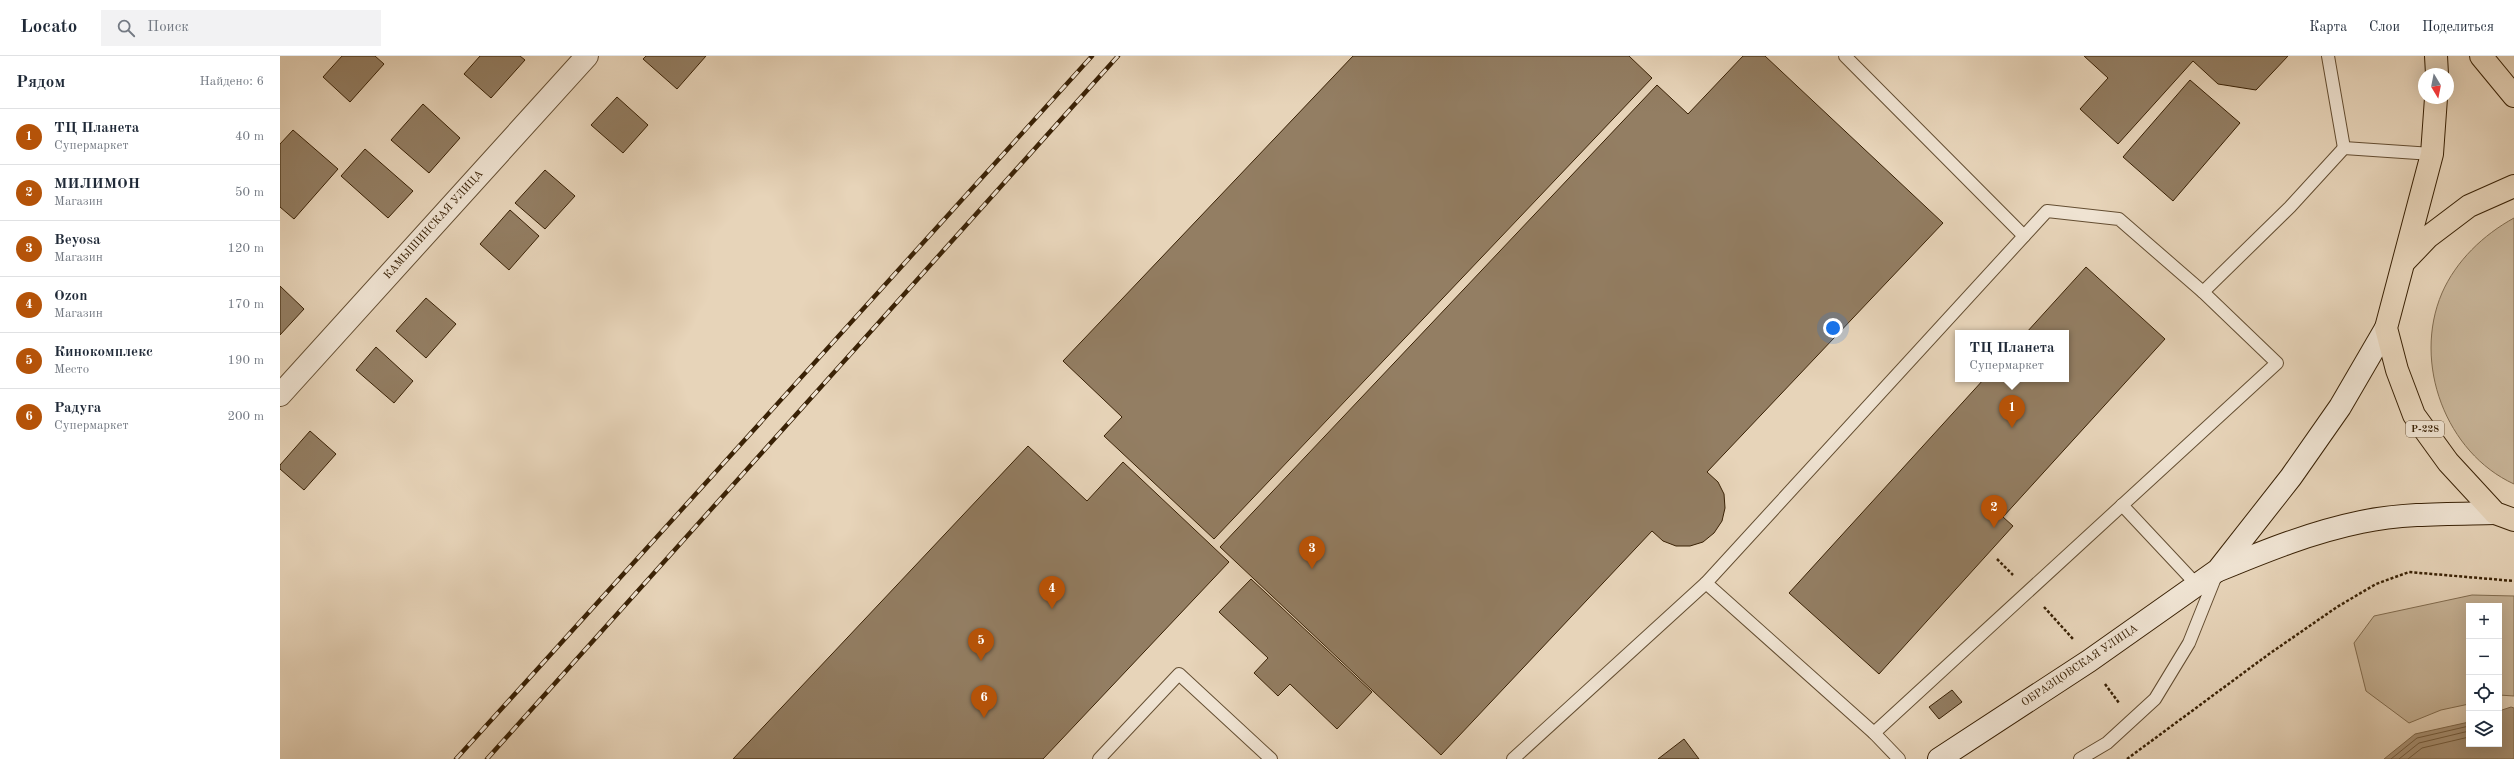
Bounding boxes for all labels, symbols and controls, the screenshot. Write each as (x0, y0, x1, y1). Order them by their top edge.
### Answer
search box (101, 10, 381, 46)
icon: search (115, 17, 137, 39)
text: Locato (20, 18, 77, 37)
text: Поиск (147, 20, 189, 35)
text: Карта (2309, 20, 2347, 34)
text: Слои (2369, 20, 2400, 34)
text: Поделиться (2422, 20, 2494, 34)
north arrow (2418, 68, 2454, 104)
text: Рядом (16, 74, 65, 91)
text: Найдено: 6 (200, 75, 264, 88)
text: ТЦ Планета (54, 121, 139, 136)
text: 1 (25, 130, 33, 143)
text: 40 m (235, 130, 264, 143)
text: Супермаркет (54, 139, 129, 152)
street label: КАМЫШИНСКАЯ УЛИЦА (382, 168, 486, 281)
text: МИЛИМОН (54, 177, 140, 192)
text: 2 (25, 186, 33, 199)
text: 50 m (235, 186, 264, 199)
text: Магазин (54, 195, 103, 208)
text: Beyosa (54, 233, 101, 248)
text: 3 (25, 242, 33, 255)
text: 120 m (227, 242, 264, 255)
text: Магазин (54, 251, 103, 264)
text: Ozon (54, 289, 87, 304)
text: 4 (25, 298, 33, 311)
text: 170 m (227, 298, 264, 311)
text: Магазин (54, 307, 103, 320)
your location (1823, 318, 1843, 338)
popup (1955, 330, 2069, 382)
text: ТЦ Планета (1969, 341, 2055, 356)
text: Кинокомплекс (54, 345, 153, 360)
text: 5 (25, 354, 33, 367)
text: 190 m (227, 354, 264, 367)
text: Супермаркет (1969, 359, 2044, 372)
text: Место (54, 363, 89, 376)
pin: 1 (1999, 395, 2025, 428)
text: Радуга (54, 401, 102, 416)
text: 6 (25, 410, 33, 423)
text: 200 m (227, 410, 264, 423)
text: Супермаркет (54, 419, 129, 432)
road number: Р-228 (2406, 421, 2444, 437)
pin: 2 (1981, 495, 2007, 528)
pin: 3 (1299, 536, 1325, 569)
pin: 4 (1039, 576, 1065, 609)
map controls (2466, 603, 2502, 747)
button: + (2466, 603, 2502, 639)
street label: ОБРАЗЦОВСКАЯ УЛИЦА (2020, 623, 2141, 709)
pin: 5 (968, 628, 994, 661)
button: − (2466, 639, 2502, 675)
button: locate (2466, 675, 2502, 711)
pin: 6 (971, 685, 997, 718)
button: layers (2466, 711, 2502, 747)

